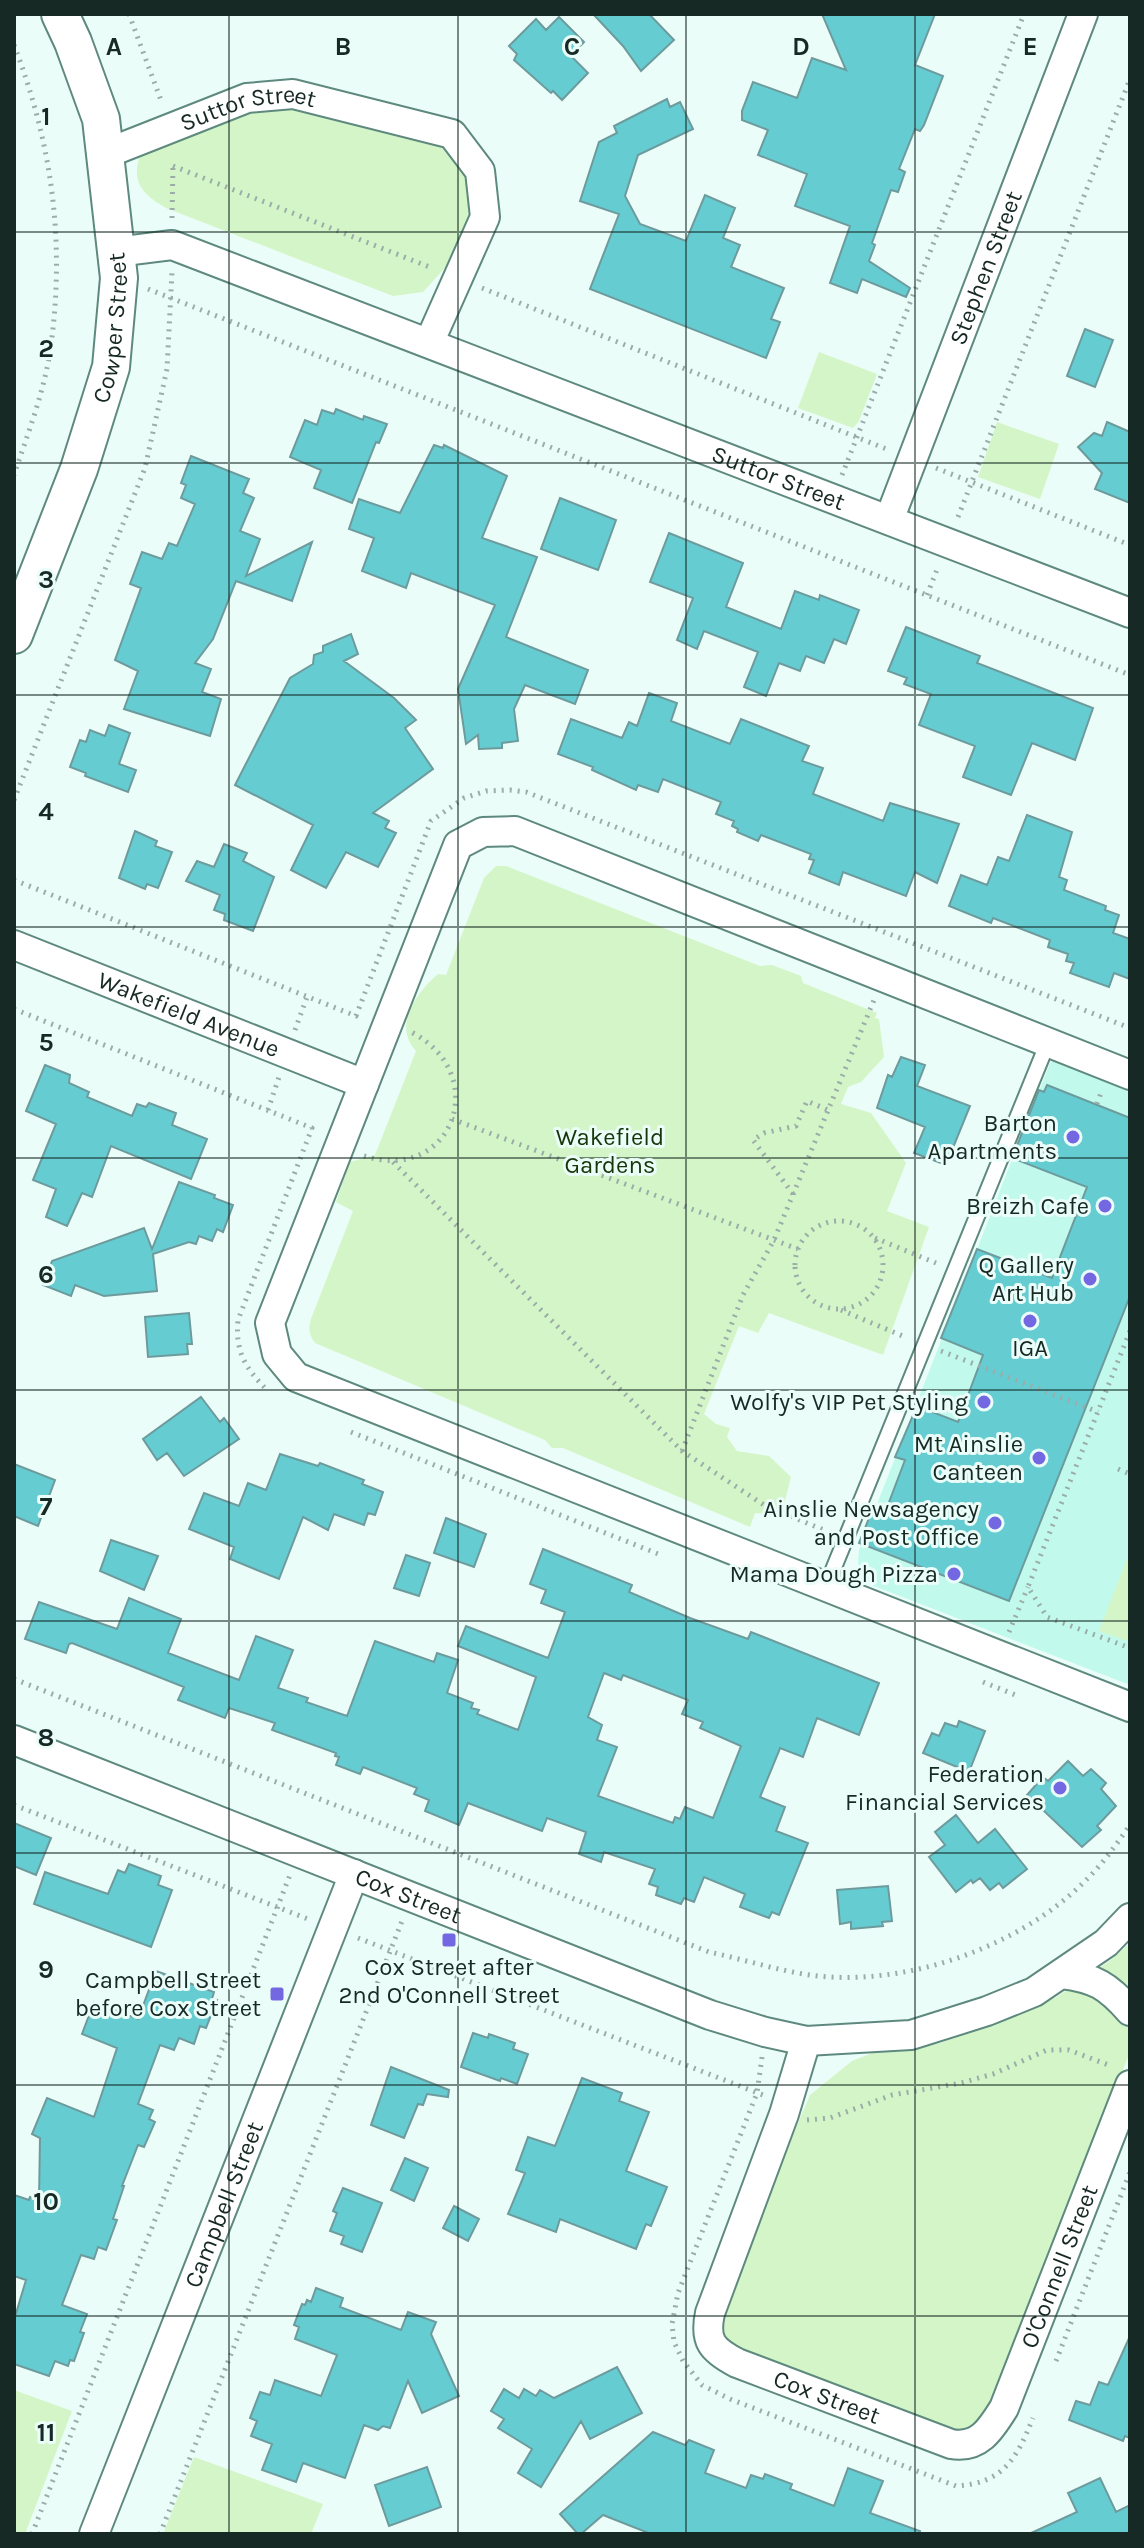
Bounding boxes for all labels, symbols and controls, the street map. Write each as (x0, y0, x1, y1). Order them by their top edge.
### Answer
text: A (106, 31, 122, 62)
text: B (335, 31, 351, 62)
text: C (564, 31, 580, 62)
text: D (792, 31, 810, 62)
text: E (1022, 31, 1038, 62)
street label: Suttor Street (176, 80, 319, 137)
text: 1 (41, 101, 51, 132)
street label: Stephen Street (943, 187, 1028, 349)
street label: Cowper Street (87, 251, 133, 407)
text: 2 (38, 333, 54, 364)
street label: Suttor Street (708, 440, 849, 516)
text: 3 (38, 564, 54, 595)
text: 4 (38, 796, 54, 827)
street label: Wakefield Avenue (94, 966, 284, 1063)
text: 5 (38, 1027, 54, 1058)
place label: Barton Apartments (927, 1109, 1057, 1165)
park label: Wakefield Gardens (556, 1123, 664, 1179)
marker: Barton Apartments (1064, 1128, 1082, 1146)
place label: Breizh Cafe (966, 1192, 1089, 1220)
marker: Breizh Cafe (1096, 1197, 1114, 1215)
place label: Q Gallery Art Hub (978, 1251, 1074, 1307)
text: 6 (38, 1259, 54, 1290)
marker: Q Gallery Art Hub (1081, 1270, 1099, 1288)
marker: IGA (1021, 1312, 1039, 1330)
place label: IGA (1012, 1334, 1048, 1362)
place label: Wolfy's VIP Pet Styling (730, 1388, 968, 1416)
marker: Wolfy's VIP Pet Styling (975, 1393, 993, 1411)
place label: Mt Ainslie Canteen (914, 1430, 1023, 1486)
marker: Mt Ainslie Canteen (1030, 1449, 1048, 1467)
text: 7 (40, 1491, 53, 1522)
place label: Ainslie Newsagency and Post Office (763, 1495, 979, 1551)
marker: Ainslie Newsagency and Post Office (986, 1514, 1004, 1532)
place label: Mama Dough Pizza (729, 1560, 938, 1588)
marker: Mama Dough Pizza (945, 1565, 963, 1583)
text: 8 (38, 1722, 54, 1753)
place label: Federation Financial Services (845, 1760, 1044, 1816)
marker: Federation Financial Services (1051, 1779, 1069, 1797)
street label: Cox Street (351, 1862, 465, 1929)
marker: Cox Street after 2nd O'Connell Street (440, 1931, 458, 1949)
place label: Cox Street after 2nd O'Connell Street (338, 1953, 560, 2009)
text: 9 (38, 1954, 54, 1985)
place label: Campbell Street before Cox Street (75, 1966, 261, 2022)
marker: Campbell Street before Cox Street (268, 1985, 286, 2003)
street label: Campbell Street (178, 2118, 269, 2292)
street label: O'Connell Street (1015, 2181, 1104, 2352)
text: 10 (33, 2186, 59, 2217)
street label: Cox Street (770, 2364, 884, 2430)
text: 11 (37, 2417, 55, 2448)

